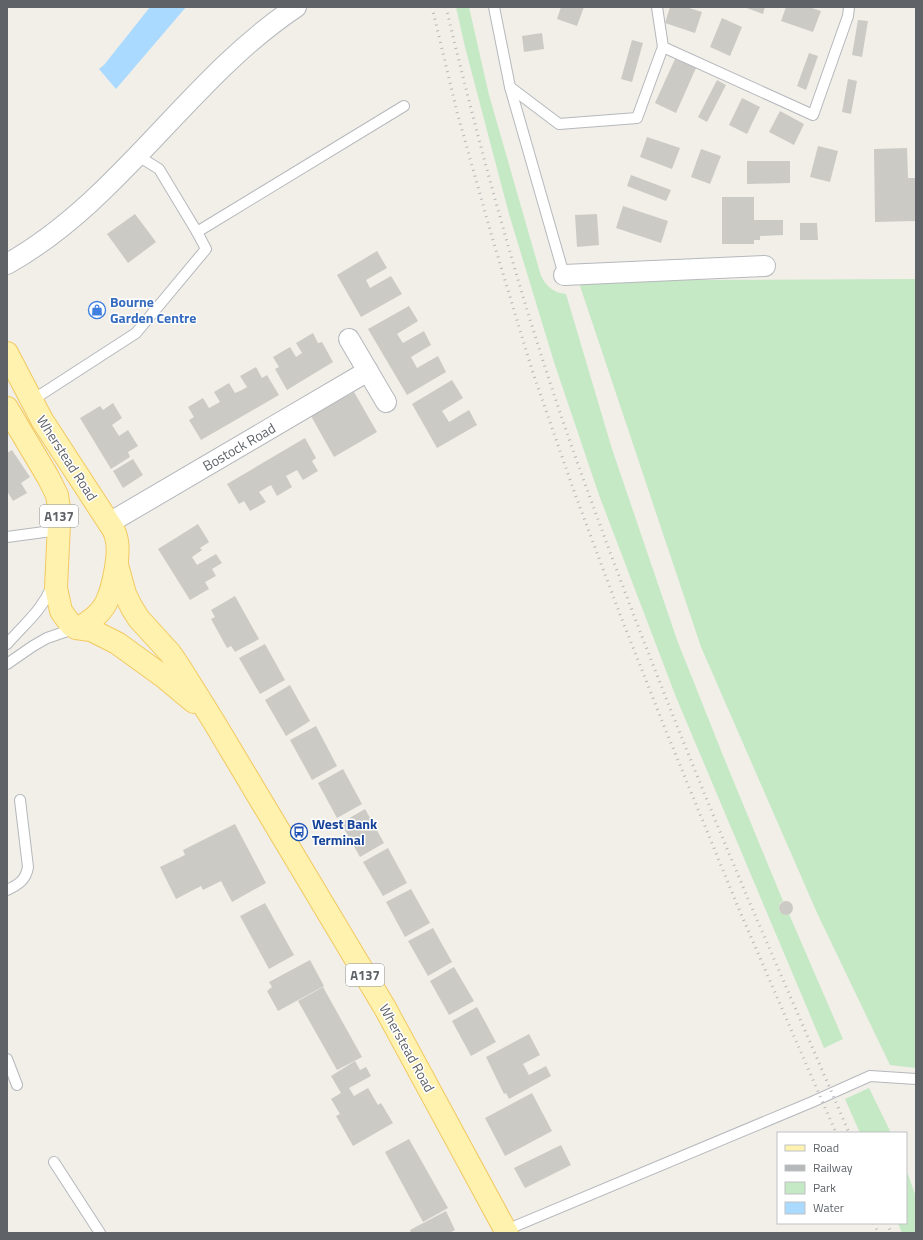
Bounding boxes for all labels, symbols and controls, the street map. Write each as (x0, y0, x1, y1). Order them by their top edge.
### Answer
place label: Bourne Garden Centre (110, 291, 196, 328)
shop icon: Bourne Garden Centre (87, 300, 107, 320)
street label: Wherstead Road (32, 411, 103, 505)
street label: Bostock Road (198, 417, 279, 476)
road number: A137 (40, 505, 78, 527)
place label: West Bank Terminal (312, 813, 378, 850)
bus stop icon: West Bank Terminal (289, 822, 309, 842)
road number: A137 (346, 964, 384, 986)
street label: Wherstead Road (374, 1000, 440, 1096)
legend (777, 1132, 907, 1224)
text: Road (813, 1138, 839, 1157)
text: Railway (813, 1158, 853, 1177)
text: Park (813, 1178, 836, 1197)
text: Water (813, 1198, 844, 1217)

